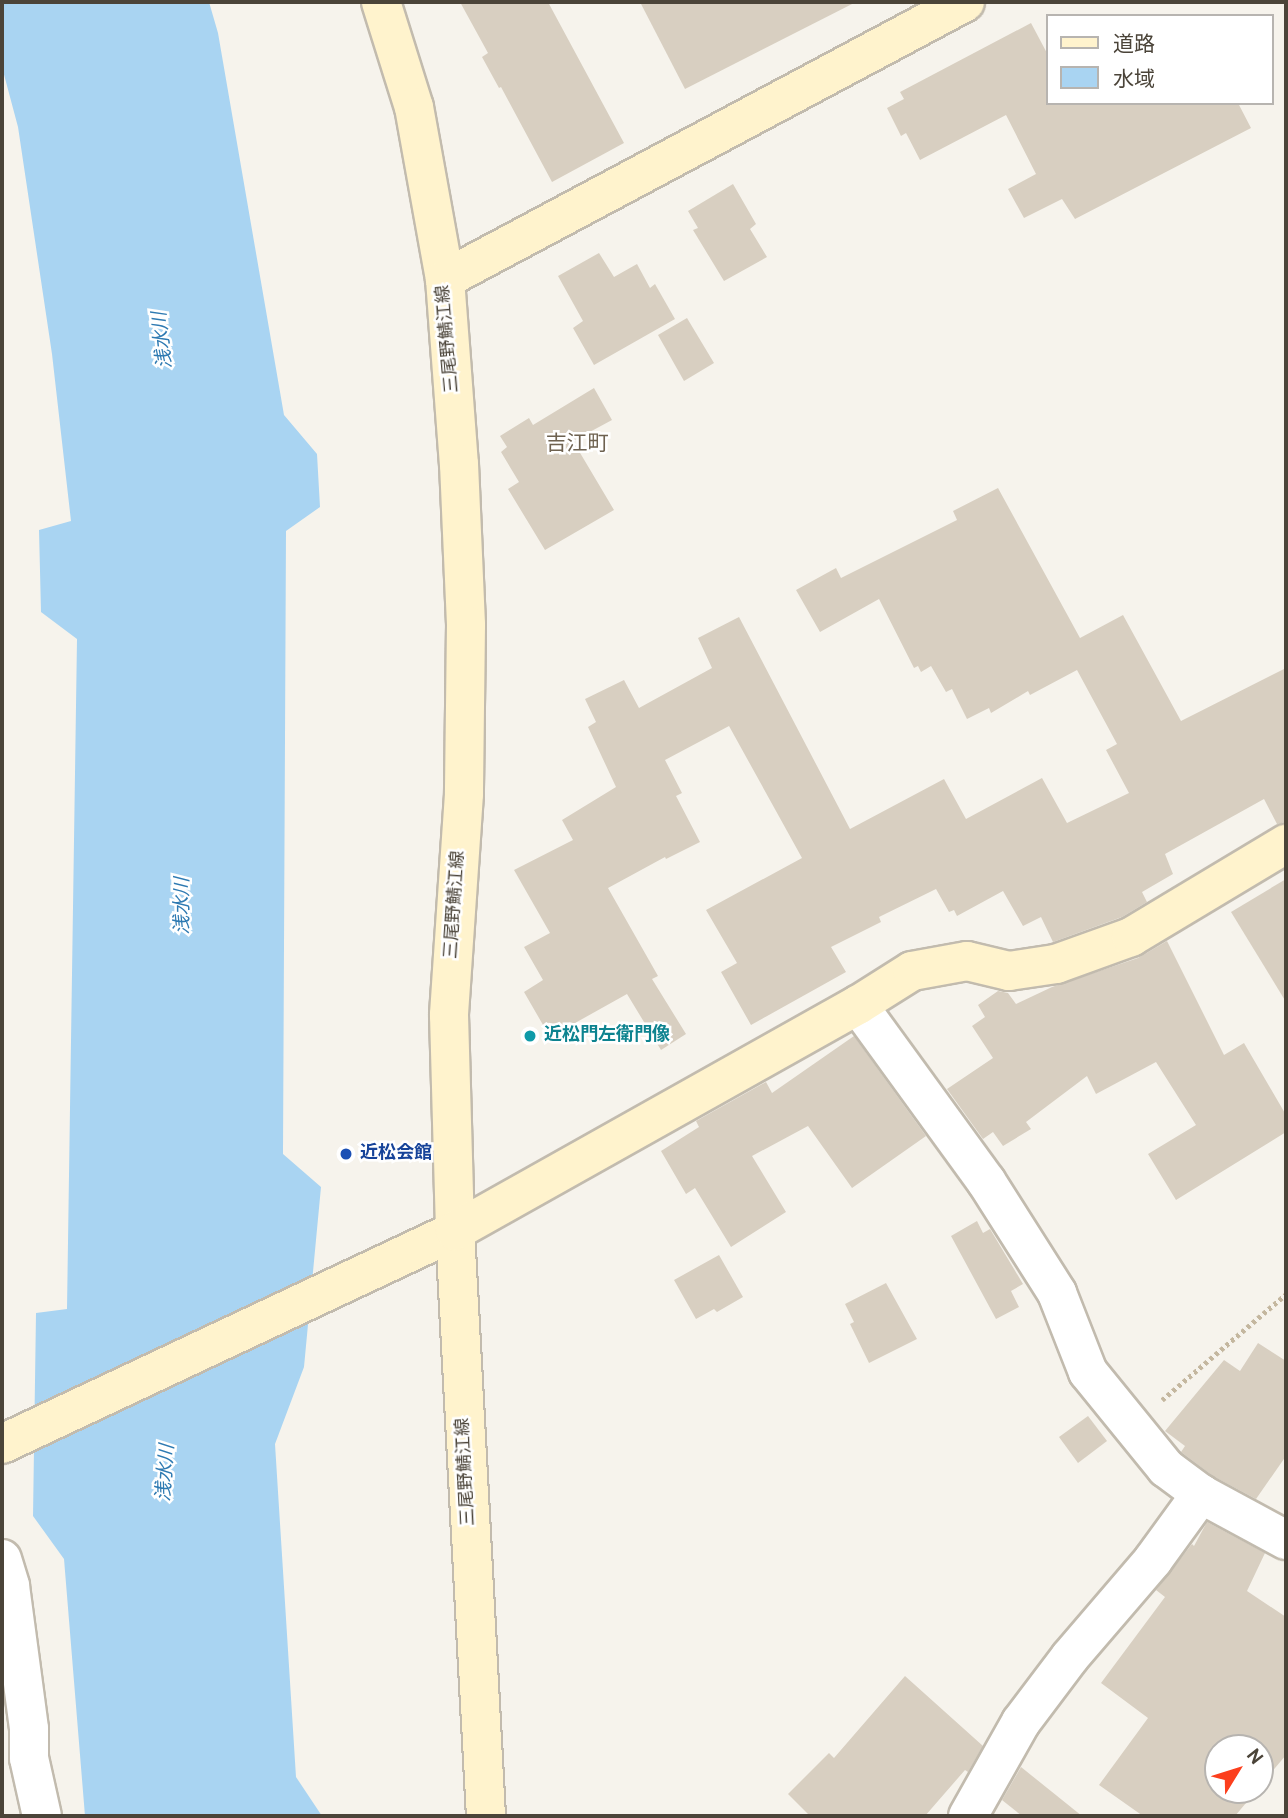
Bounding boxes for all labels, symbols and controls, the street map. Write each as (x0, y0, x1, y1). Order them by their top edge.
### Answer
legend (1046, 14, 1274, 105)
text: 道路 (1113, 32, 1155, 59)
text: 水域 (1113, 67, 1155, 94)
street label: 三尾野鯖江線 (434, 284, 464, 394)
water label: 浅水川 (150, 310, 178, 370)
district label: 吉江町 (546, 432, 608, 458)
street label: 三尾野鯖江線 (441, 850, 471, 960)
water label: 浅水川 (173, 878, 195, 934)
place label: 近松門左衛門像 (544, 1025, 670, 1047)
marker: 近松門左衛門像 (522, 1028, 538, 1044)
place label: 近松会館 (360, 1143, 432, 1165)
marker: 近松会館 (338, 1146, 354, 1162)
street label: 三尾野鯖江線 (453, 1418, 481, 1526)
water label: 浅水川 (154, 1444, 180, 1502)
north arrow (1204, 1734, 1274, 1804)
text: N (1240, 1745, 1268, 1770)

